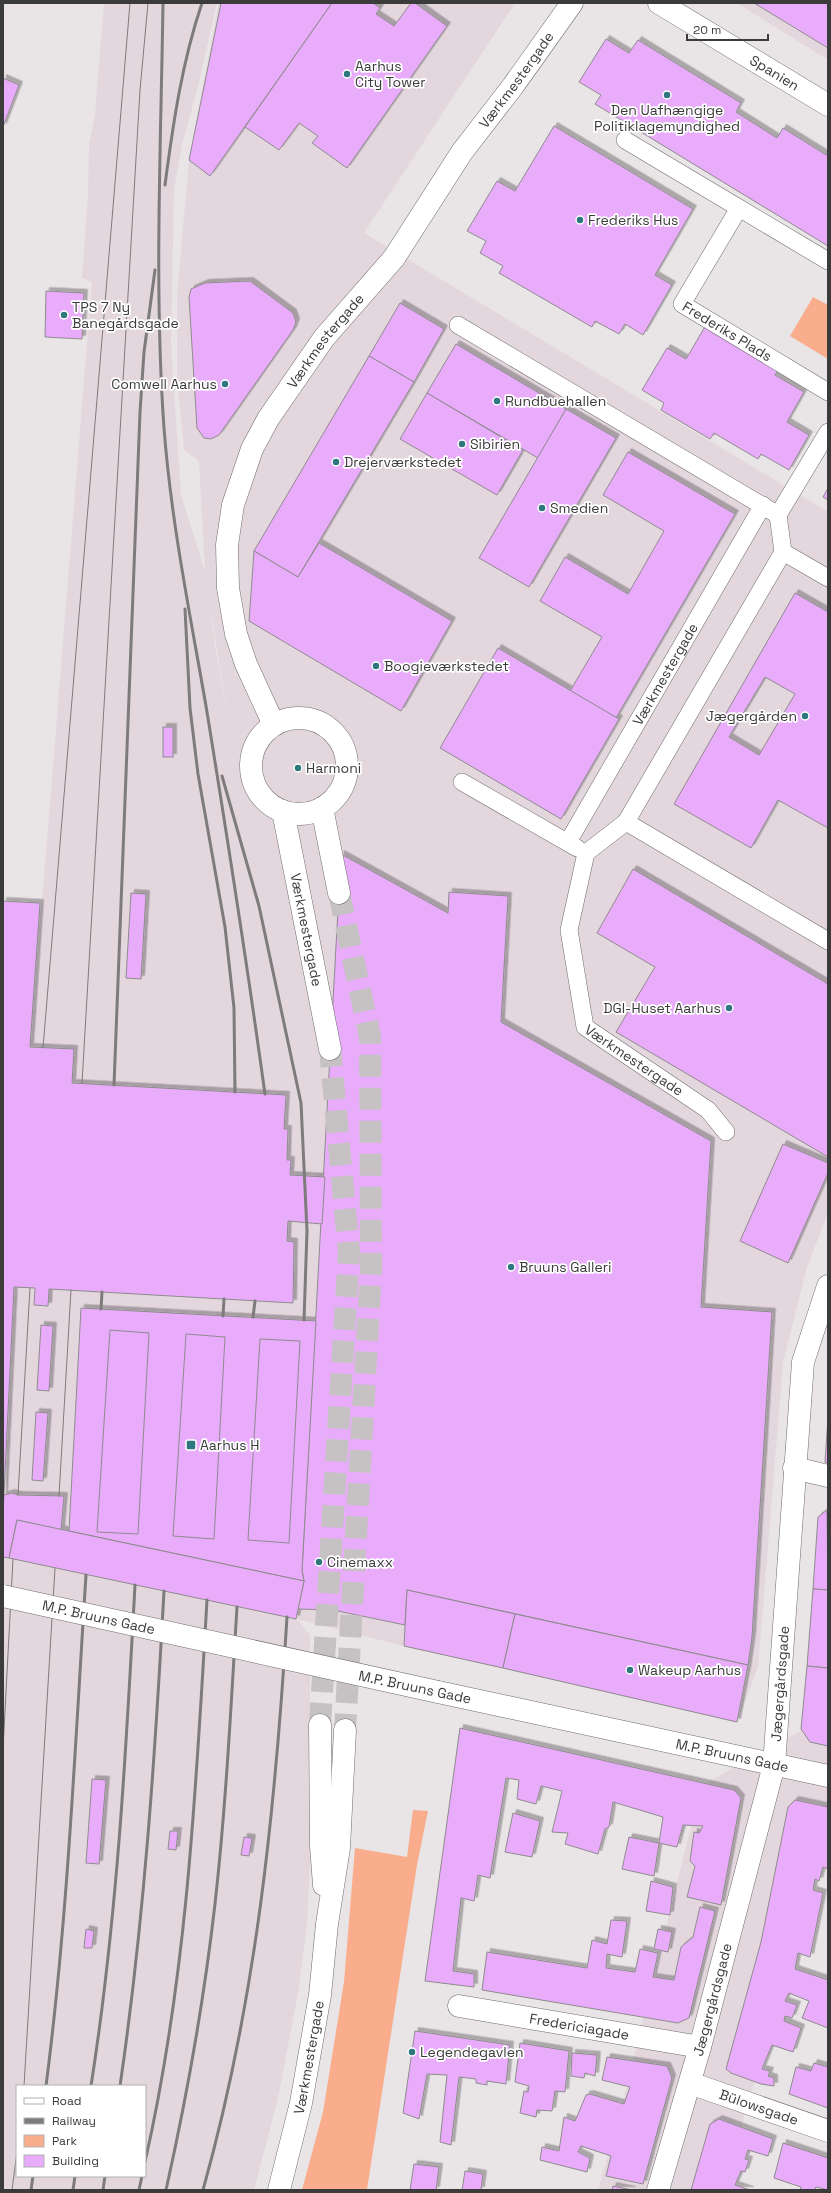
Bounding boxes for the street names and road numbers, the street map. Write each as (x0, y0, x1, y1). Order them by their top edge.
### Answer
street label: Værkmestergade (475, 28, 558, 132)
street label: Spanien (747, 51, 803, 95)
street label: Værkmestergade (283, 290, 368, 392)
street label: Frederiks Plads (679, 297, 775, 365)
street label: Værkmestergade (629, 620, 702, 728)
street label: Værkmestergade (286, 871, 326, 988)
street label: Værkmestergade (581, 1020, 687, 1100)
street label: M.P. Bruuns Gade (41, 1596, 157, 1638)
street label: Jægergårdsgade (767, 1625, 793, 1742)
street label: M.P. Bruuns Gade (357, 1666, 473, 1708)
street label: M.P. Bruuns Gade (674, 1734, 790, 1776)
street label: Jægergårdsgade (689, 1941, 736, 2058)
street label: Værkmestergade (289, 1999, 328, 2116)
street label: Fredericiagade (528, 2009, 630, 2044)
street label: Bülowsgade (717, 2085, 801, 2129)

